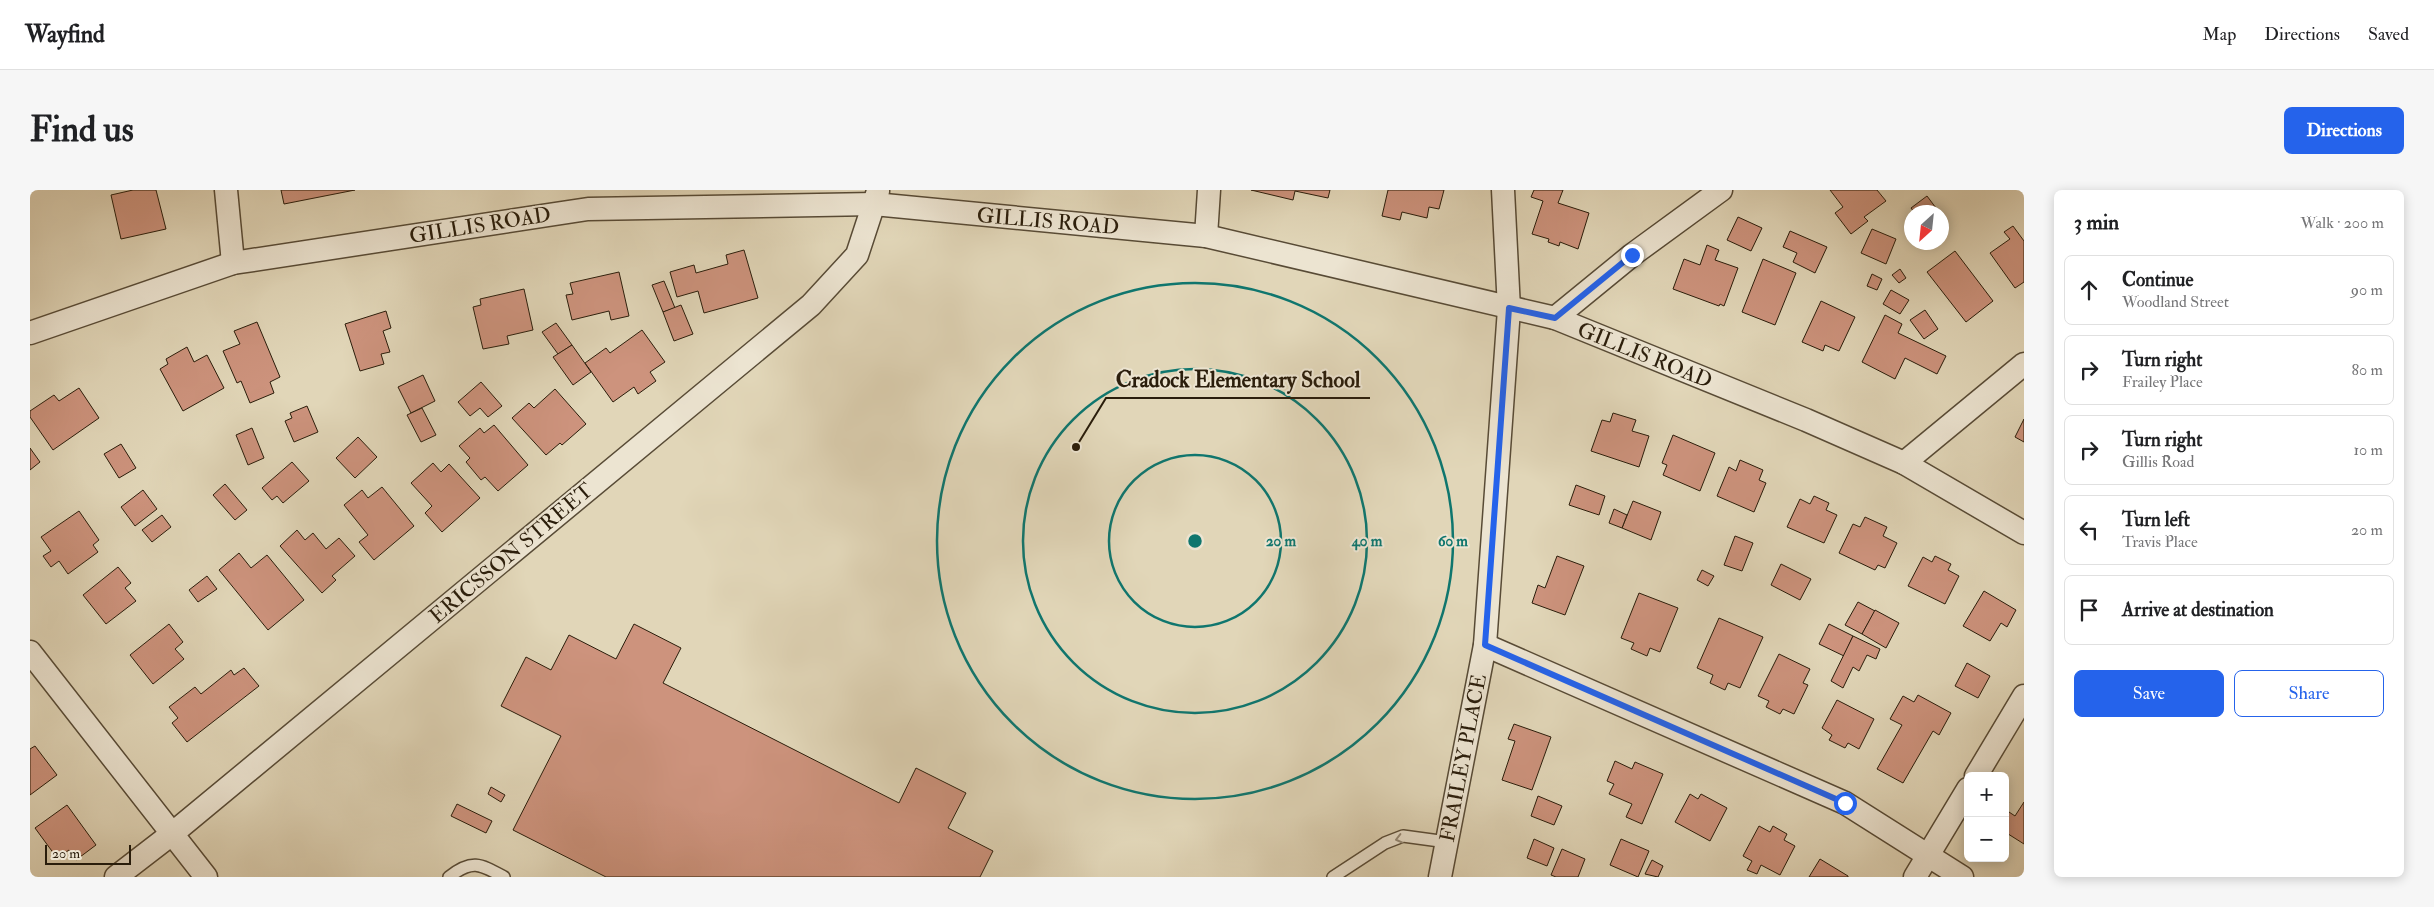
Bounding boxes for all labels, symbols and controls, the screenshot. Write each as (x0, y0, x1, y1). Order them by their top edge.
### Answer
text: Wayfind (25, 19, 105, 50)
text: Map (2203, 23, 2236, 46)
text: Directions (2264, 23, 2340, 46)
text: Saved (2368, 23, 2409, 46)
button: Directions (2284, 107, 2404, 154)
text: Find us (30, 108, 134, 152)
street label: GILLIS ROAD (407, 201, 553, 250)
street label: GILLIS ROAD (976, 202, 1120, 241)
north arrow (1904, 205, 1949, 250)
text: 3 min (2074, 209, 2119, 236)
text: Walk · 200 m (2301, 213, 2384, 233)
route end (1621, 244, 1644, 267)
text: Continue (2122, 268, 2193, 292)
icon: ahead (2075, 276, 2103, 304)
text: 90 m (2351, 280, 2383, 300)
text: Woodland Street (2122, 292, 2229, 312)
street label: GILLIS ROAD (1573, 316, 1716, 395)
text: Turn right (2122, 348, 2202, 372)
icon: right (2075, 356, 2103, 384)
text: 80 m (2352, 360, 2383, 380)
callout: Cradock Elementary School (1106, 361, 1370, 398)
text: Cradock Elementary School (1116, 366, 1361, 395)
text: Frailey Place (2122, 372, 2203, 392)
text: Turn right (2122, 428, 2202, 452)
icon: right (2075, 436, 2103, 464)
text: 10 m (2353, 440, 2383, 460)
text: Gillis Road (2122, 452, 2194, 472)
street label: ERICSSON STREET (424, 477, 599, 630)
text: Turn left (2122, 508, 2190, 532)
icon: left (2075, 516, 2103, 544)
text: 20 m (2351, 520, 2383, 540)
centre of rings (1186, 532, 1204, 550)
text: 20 m (1266, 532, 1296, 551)
text: 40 m (1351, 532, 1383, 551)
text: 60 m (1438, 532, 1468, 551)
text: Travis Place (2122, 532, 2198, 552)
icon: arrive (2075, 596, 2103, 624)
text: Arrive at destination (2122, 598, 2274, 622)
button: Save (2074, 670, 2224, 717)
button: Share (2234, 670, 2384, 717)
street label: FRAILEY PLACE (1434, 672, 1493, 844)
map controls (1964, 772, 2009, 862)
button: + (1964, 772, 2009, 817)
route start (1834, 792, 1857, 815)
button: − (1964, 817, 2009, 862)
one-way arrow (1395, 833, 1403, 844)
scale bar (45, 842, 131, 865)
text: 20 m (52, 845, 80, 862)

